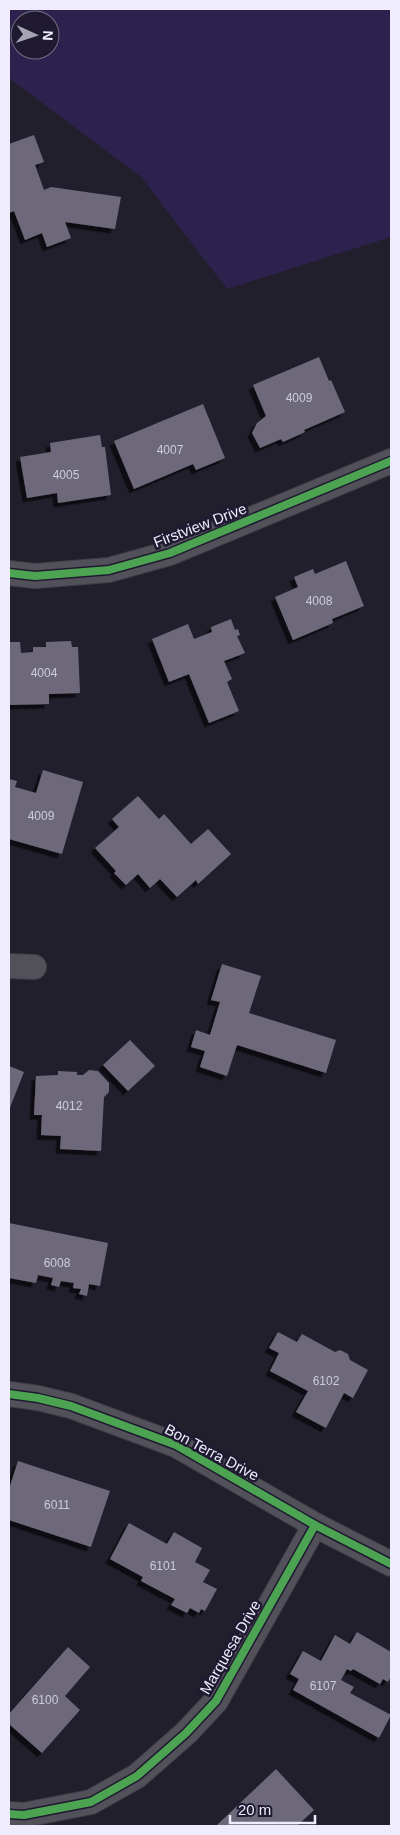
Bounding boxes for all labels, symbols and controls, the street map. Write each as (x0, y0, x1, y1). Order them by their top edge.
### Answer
north arrow (10, 10, 60, 60)
text: N (40, 30, 56, 41)
house number: 4009 (286, 391, 313, 405)
house number: 4007 (157, 443, 184, 457)
house number: 4005 (53, 468, 80, 482)
street label: Firstview Drive (151, 499, 249, 551)
house number: 4008 (306, 594, 333, 608)
house number: 4004 (31, 666, 58, 680)
house number: 4009 (28, 809, 55, 823)
house number: 4012 (56, 1099, 83, 1113)
house number: 6008 (44, 1256, 71, 1270)
house number: 6102 (313, 1374, 340, 1388)
street label: Bon Terra Drive (162, 1420, 262, 1484)
house number: 6011 (44, 1498, 70, 1512)
house number: 6101 (150, 1559, 177, 1573)
street label: Marquesa Drive (196, 1597, 264, 1697)
house number: 6107 (310, 1679, 337, 1693)
house number: 6100 (32, 1693, 59, 1707)
scale bar (230, 1792, 315, 1824)
text: 20 m (238, 1801, 271, 1818)

